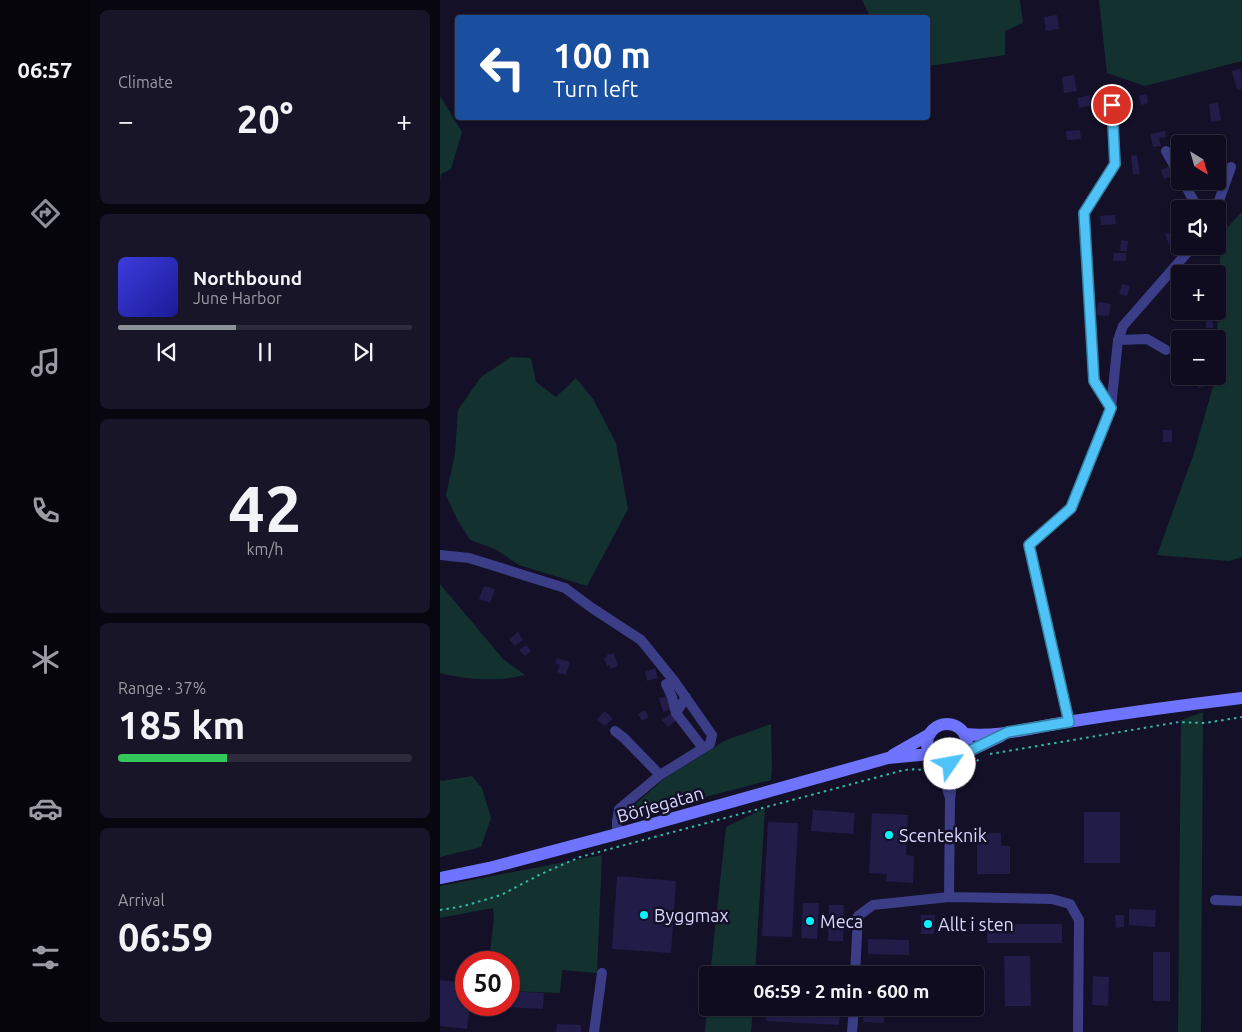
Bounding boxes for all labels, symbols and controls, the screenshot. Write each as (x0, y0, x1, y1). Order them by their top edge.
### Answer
icon: left (470, 35, 535, 100)
text: 100 m (553, 35, 651, 75)
text: 06:57 (17, 57, 73, 82)
text: Climate (118, 73, 173, 91)
text: Turn left (553, 76, 638, 101)
pin (1091, 84, 1133, 126)
icon: arrive (1098, 91, 1126, 119)
text: 20° (237, 98, 293, 140)
text: − (118, 105, 134, 136)
text: + (396, 105, 412, 136)
north arrow (1171, 135, 1226, 190)
map controls (1171, 135, 1226, 385)
icon: directions (28, 196, 63, 231)
button: sound (1171, 200, 1226, 255)
button: + (1171, 265, 1226, 320)
text: Northbound (193, 267, 302, 289)
text: June Harbor (193, 289, 282, 307)
button: − (1171, 330, 1226, 385)
icon: previous (153, 338, 181, 366)
icon: pause (251, 338, 279, 366)
icon: next (349, 338, 377, 366)
icon: music (28, 345, 63, 380)
text: 42 (228, 471, 302, 544)
icon: phone (28, 493, 63, 528)
text: km/h (247, 540, 283, 558)
icon: climate (28, 642, 63, 677)
text: Range · 37% (118, 679, 206, 697)
text: 185 km (118, 704, 245, 746)
position arrow (923, 737, 975, 789)
street label: Börjegatan (614, 782, 706, 826)
icon: car (28, 791, 63, 826)
place label: Scenteknik (899, 825, 987, 845)
marker: Scenteknik (883, 829, 895, 841)
text: Arrival (118, 891, 165, 909)
place label: Byggmax (654, 905, 729, 925)
marker: Byggmax (638, 909, 650, 921)
place label: Meca (820, 911, 863, 931)
place label: Allt i sten (938, 914, 1014, 934)
marker: Meca (804, 915, 816, 927)
text: 06:59 (118, 916, 213, 958)
marker: Allt i sten (922, 918, 934, 930)
icon: filters (28, 940, 63, 975)
speed limit sign: 50 (455, 951, 520, 1016)
text: 06:59 · 2 min · 600 m (754, 980, 929, 1002)

